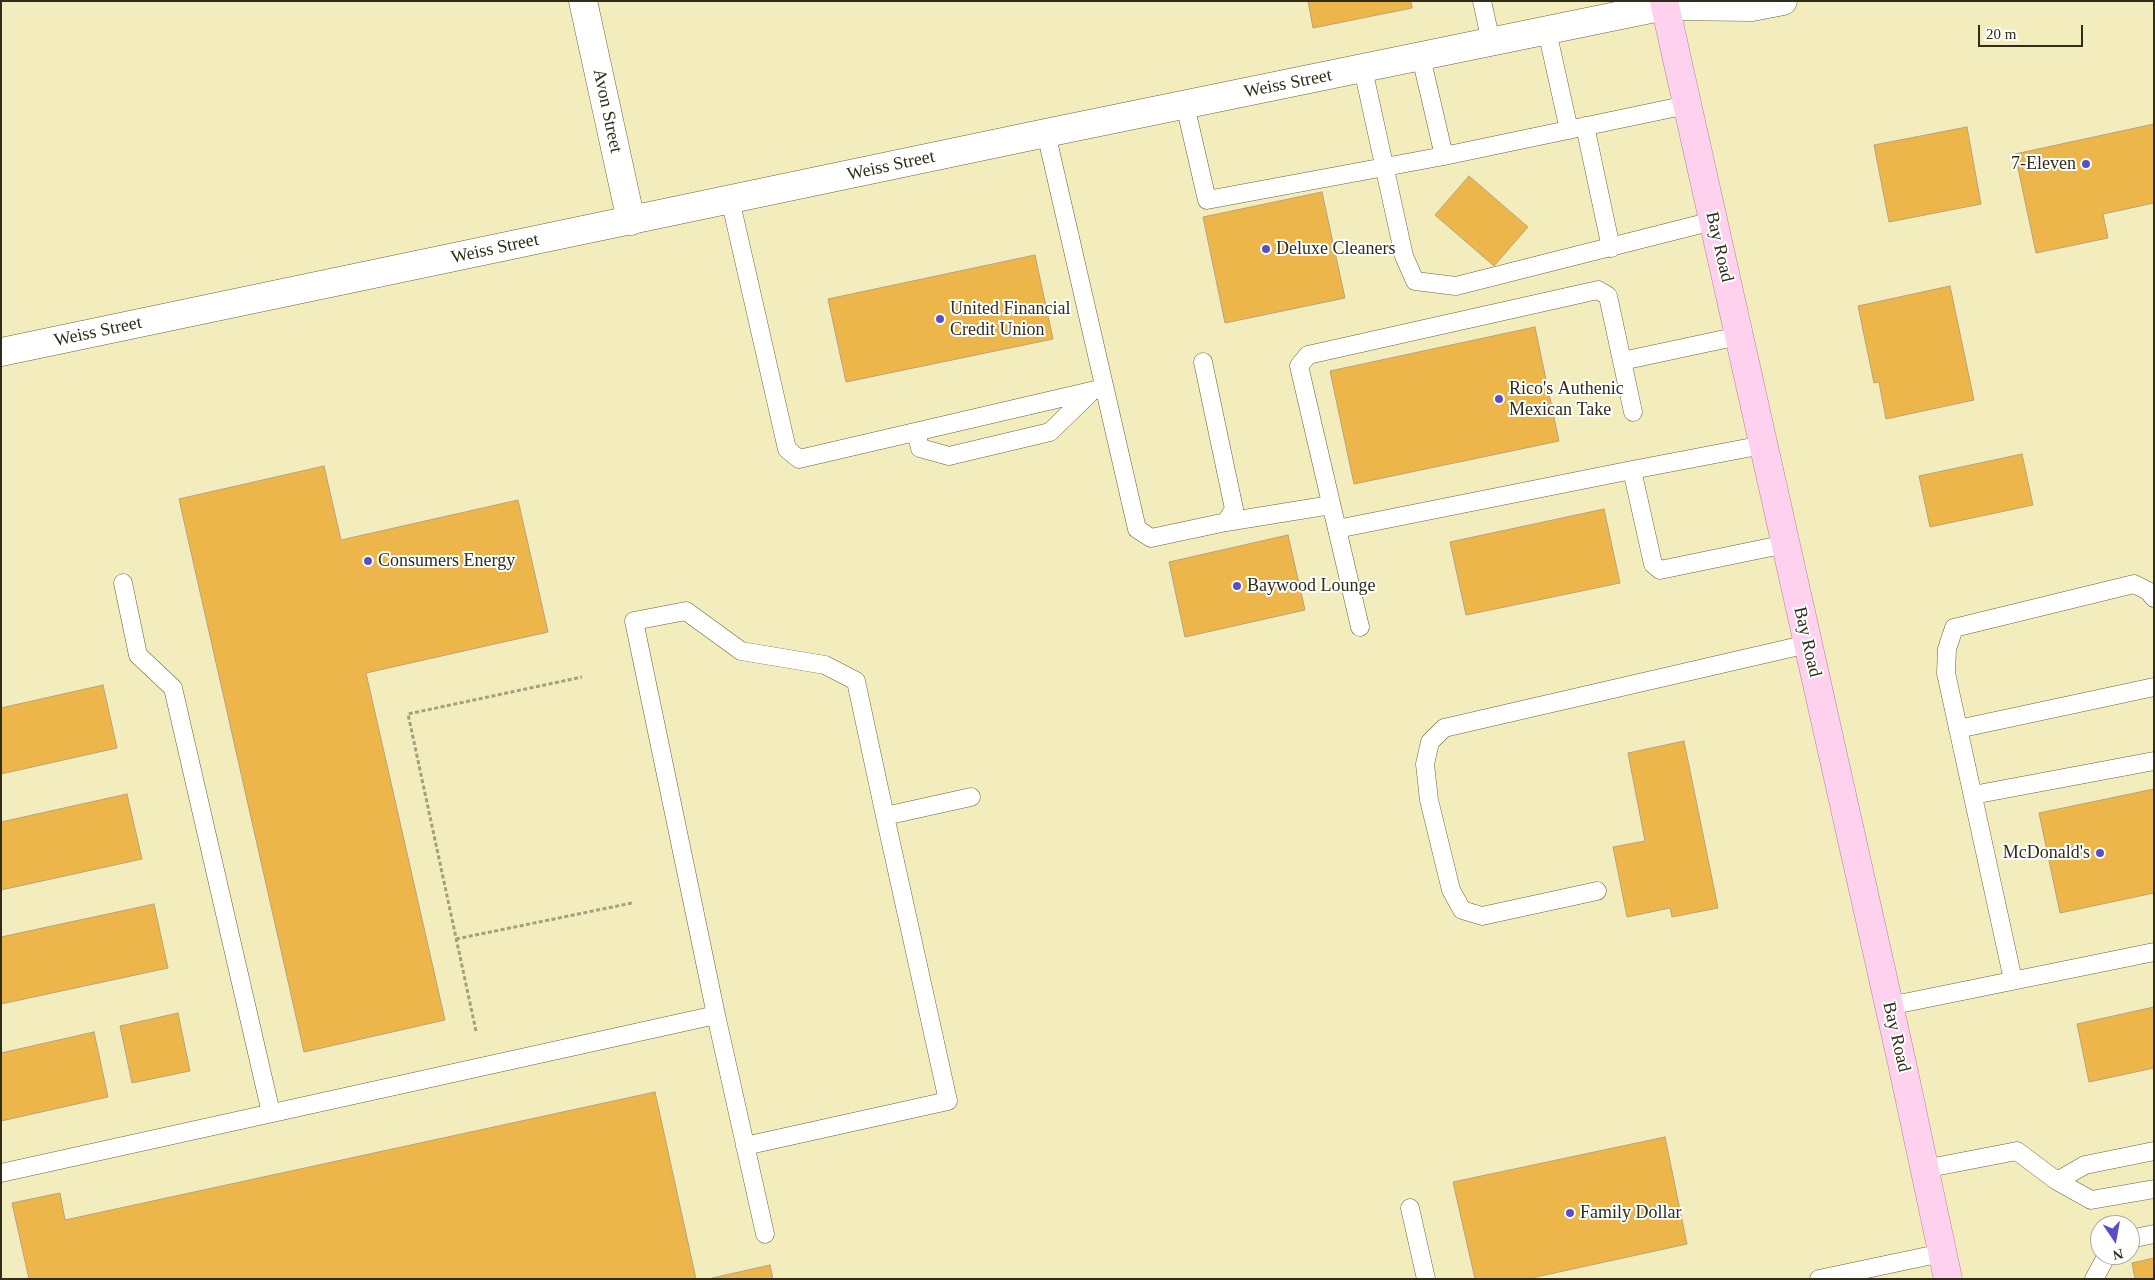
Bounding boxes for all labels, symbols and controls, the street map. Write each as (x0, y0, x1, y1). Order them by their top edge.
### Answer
scale bar (1980, 15, 2085, 47)
text: 20 m (1986, 26, 2016, 42)
street label: Weiss Street (1242, 65, 1334, 103)
street label: Avon Street (588, 67, 626, 155)
street label: Weiss Street (845, 146, 937, 186)
place label: 7-Eleven (2011, 153, 2076, 175)
marker: 7-Eleven (2080, 158, 2092, 170)
street label: Bay Road (1700, 210, 1738, 284)
street label: Weiss Street (449, 229, 541, 269)
place label: Deluxe Cleaners (1276, 238, 1395, 260)
marker: Deluxe Cleaners (1260, 243, 1272, 255)
place label: United Financial Credit Union (950, 298, 1070, 340)
street label: Weiss Street (52, 312, 144, 352)
marker: United Financial Credit Union (934, 313, 946, 325)
place label: Rico's Authenic Mexican Take (1509, 378, 1624, 420)
marker: Rico's Authenic Mexican Take (1493, 393, 1505, 405)
place label: Consumers Energy (378, 550, 515, 572)
marker: Consumers Energy (362, 555, 374, 567)
place label: Baywood Lounge (1247, 575, 1375, 597)
marker: Baywood Lounge (1231, 580, 1243, 592)
street label: Bay Road (1788, 605, 1826, 679)
place label: McDonald's (2003, 842, 2090, 864)
marker: McDonald's (2094, 847, 2106, 859)
street label: Bay Road (1877, 1000, 1915, 1074)
place label: Family Dollar (1580, 1202, 1681, 1224)
marker: Family Dollar (1564, 1207, 1576, 1219)
north arrow (2090, 1215, 2140, 1265)
text: N (2112, 1246, 2125, 1263)

